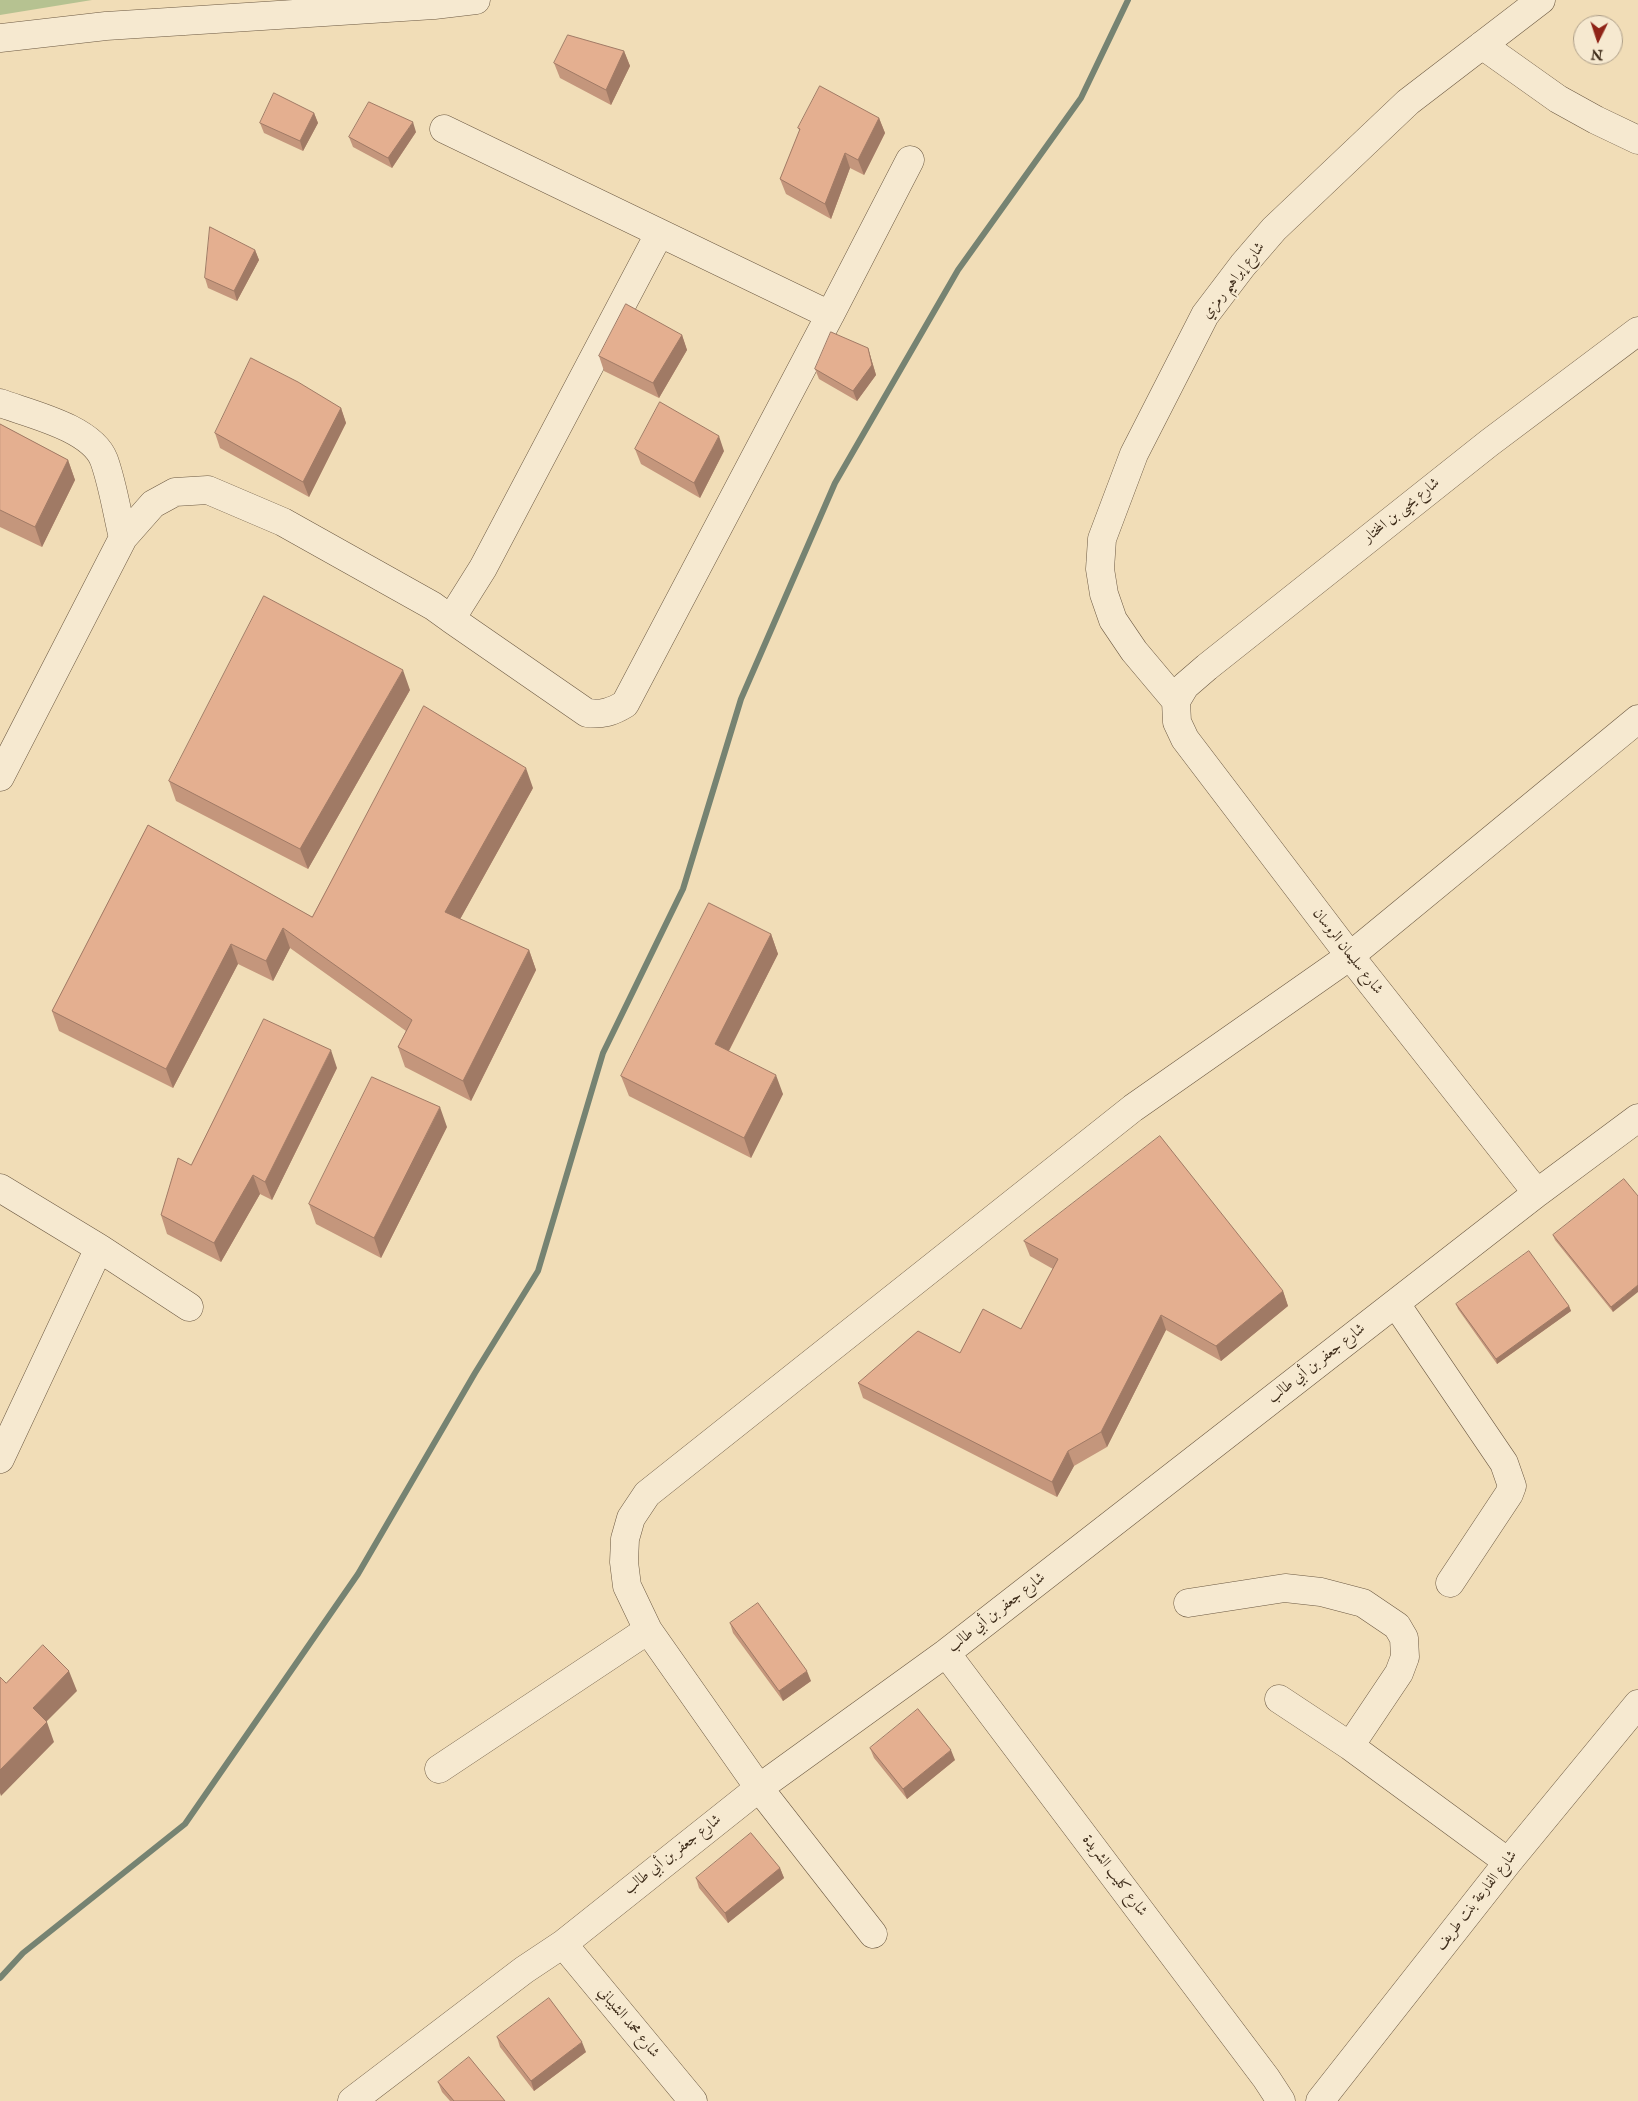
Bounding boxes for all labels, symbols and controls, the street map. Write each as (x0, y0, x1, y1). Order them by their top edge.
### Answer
north arrow (1573, 15, 1623, 65)
text: N (1590, 45, 1604, 63)
street label: شارع إبراهيم رمزي (1198, 239, 1270, 323)
street label: شارع يحيى بن المختار (1360, 475, 1444, 547)
street label: شارع سليمان الروسان (1308, 905, 1386, 999)
street label: شارع جعفر بن أبي طالب (1265, 1320, 1369, 1408)
street label: شارع جعفر بن أبي طالب (945, 1569, 1049, 1657)
street label: شارع جعفر بن أبي طالب (621, 1811, 725, 1899)
street label: شارع كليب الشريدة (1077, 1832, 1151, 1920)
street label: شارع الفارعة بنت طريف (1432, 1847, 1522, 1955)
street label: شارع محمد الشيباني (593, 1984, 663, 2062)

